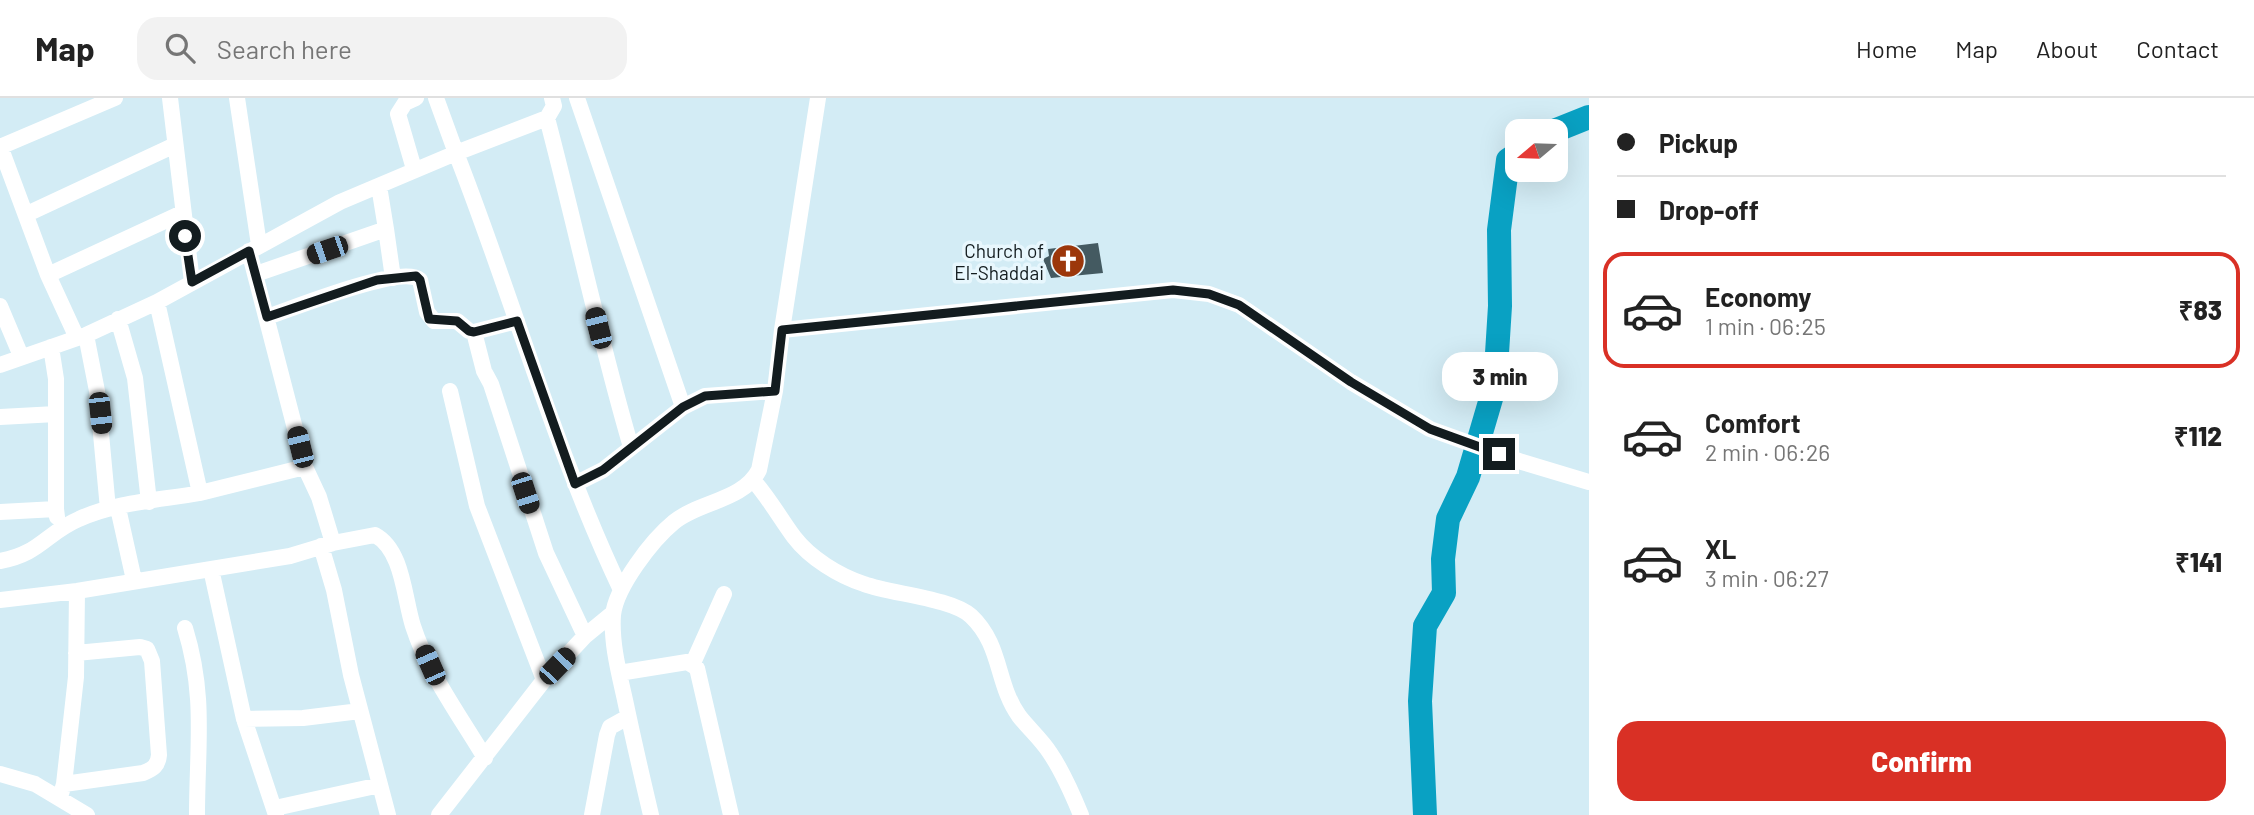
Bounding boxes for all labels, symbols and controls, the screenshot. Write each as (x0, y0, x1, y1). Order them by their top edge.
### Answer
search box (137, 17, 627, 80)
text: Map (35, 28, 95, 68)
icon: search (161, 29, 199, 67)
text: Search here (217, 33, 352, 64)
text: Home (1856, 34, 1917, 63)
text: Map (1955, 34, 1998, 63)
text: About (2036, 34, 2098, 63)
text: Contact (2136, 34, 2219, 63)
north arrow (1505, 119, 1568, 182)
map controls (1505, 119, 1568, 182)
text: Pickup (1659, 127, 1738, 158)
text: Drop-off (1659, 194, 1759, 225)
route start (169, 220, 201, 252)
car (304, 233, 351, 267)
place label: Church of El-Shaddai (954, 239, 1044, 284)
church icon: Church of El-Shaddai (1049, 242, 1087, 280)
icon: car (1621, 279, 1684, 342)
text: Economy (1705, 281, 1811, 312)
text: ₹83 (2179, 294, 2222, 325)
car (583, 305, 614, 351)
text: 1 min · 06:25 (1705, 312, 1826, 340)
callout: 3 min (1441, 352, 1557, 402)
text: 3 min (1472, 362, 1528, 390)
car (88, 391, 113, 435)
icon: car (1621, 405, 1684, 468)
text: Comfort (1705, 407, 1801, 438)
text: ₹112 (2174, 420, 2222, 451)
car (285, 424, 316, 470)
route end (1483, 438, 1515, 470)
text: 2 min · 06:26 (1705, 438, 1830, 466)
car (509, 470, 542, 516)
icon: car (1621, 531, 1684, 594)
text: XL (1705, 533, 1736, 564)
text: ₹141 (2175, 546, 2222, 577)
text: 3 min · 06:27 (1705, 564, 1829, 592)
car (412, 642, 449, 688)
car (535, 644, 580, 688)
button: Confirm (1617, 721, 2226, 801)

